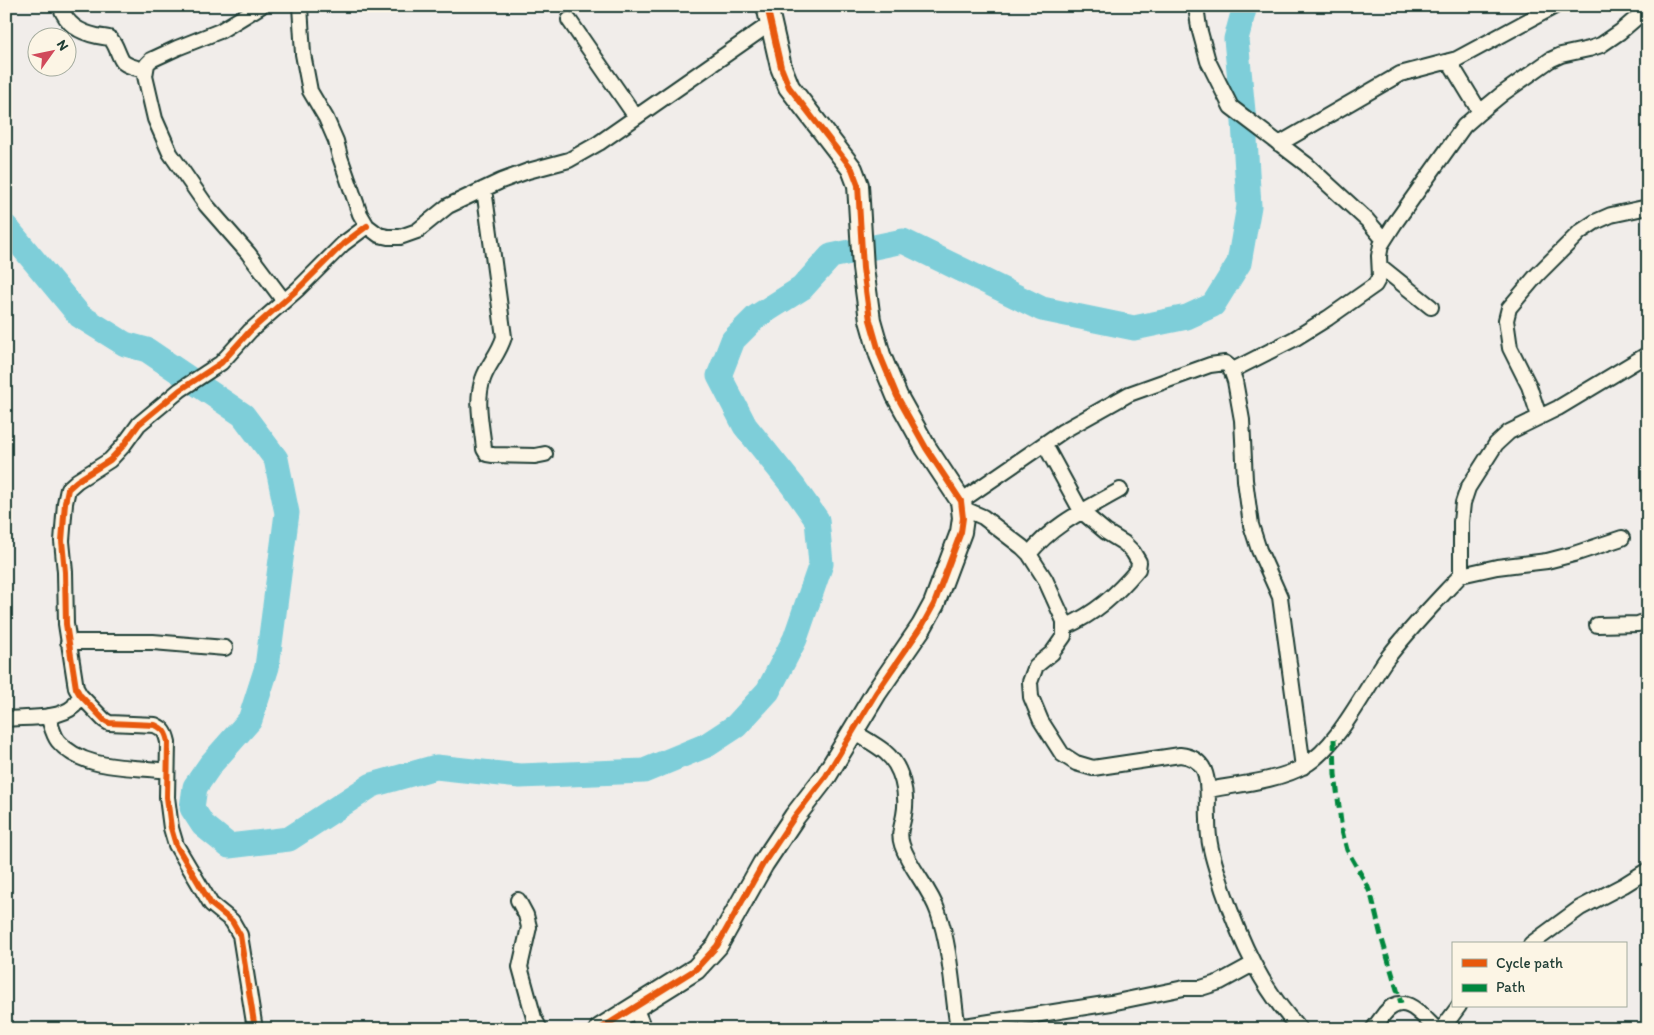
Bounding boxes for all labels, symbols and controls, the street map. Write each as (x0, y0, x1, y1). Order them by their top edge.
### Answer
north arrow (28, 28, 78, 78)
text: N (53, 37, 72, 54)
legend (1452, 942, 1626, 1008)
text: Cycle path (1496, 954, 1563, 972)
text: Path (1496, 978, 1525, 996)

